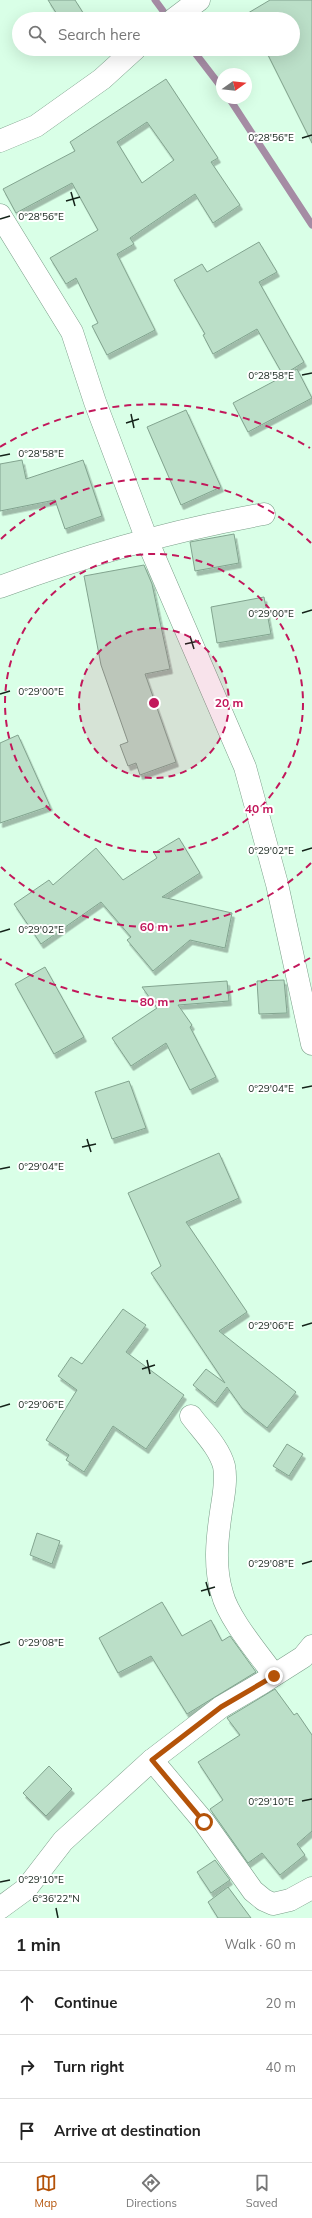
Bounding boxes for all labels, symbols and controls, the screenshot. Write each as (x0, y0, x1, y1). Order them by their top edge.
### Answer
search box (12, 12, 300, 56)
icon: search (26, 23, 48, 45)
text: Search here (58, 25, 140, 44)
north arrow (216, 68, 252, 104)
text: 0°28'56"E (248, 131, 294, 144)
text: 0°28'56"E (18, 210, 64, 223)
text: 0°28'58"E (248, 369, 294, 382)
text: 0°28'58"E (18, 447, 64, 460)
text: 0°29'00"E (248, 607, 294, 620)
text: 0°29'00"E (18, 685, 64, 698)
text: 20 m (215, 695, 243, 710)
centre of rings (147, 696, 161, 710)
text: 40 m (245, 801, 273, 816)
text: 0°29'02"E (248, 844, 294, 857)
text: 60 m (140, 919, 168, 934)
text: 0°29'02"E (18, 923, 64, 936)
text: 80 m (140, 994, 168, 1009)
text: 0°29'04"E (248, 1082, 294, 1095)
text: 0°29'04"E (18, 1160, 64, 1173)
text: 0°29'06"E (248, 1319, 294, 1332)
text: 0°29'06"E (18, 1398, 64, 1411)
text: 0°29'08"E (248, 1557, 294, 1570)
text: 0°29'08"E (18, 1636, 64, 1649)
route end (265, 1667, 283, 1685)
text: 0°29'10"E (248, 1795, 294, 1808)
route start (195, 1813, 213, 1831)
text: 0°29'10"E (18, 1873, 64, 1886)
text: 6°36'22"N (32, 1892, 80, 1905)
text: 1 min (16, 1934, 61, 1955)
text: Walk · 60 m (225, 1936, 296, 1952)
icon: ahead (16, 1992, 38, 2014)
text: Continue (54, 1993, 117, 2012)
text: 20 m (266, 1995, 296, 2011)
icon: right (16, 2056, 38, 2078)
text: Turn right (54, 2057, 124, 2076)
text: 40 m (266, 2059, 296, 2075)
icon: arrive (16, 2120, 38, 2142)
text: Arrive at destination (54, 2121, 201, 2140)
tab: Map (34, 2172, 57, 2210)
tab: Directions (126, 2172, 177, 2210)
tab: Saved (246, 2172, 278, 2210)

